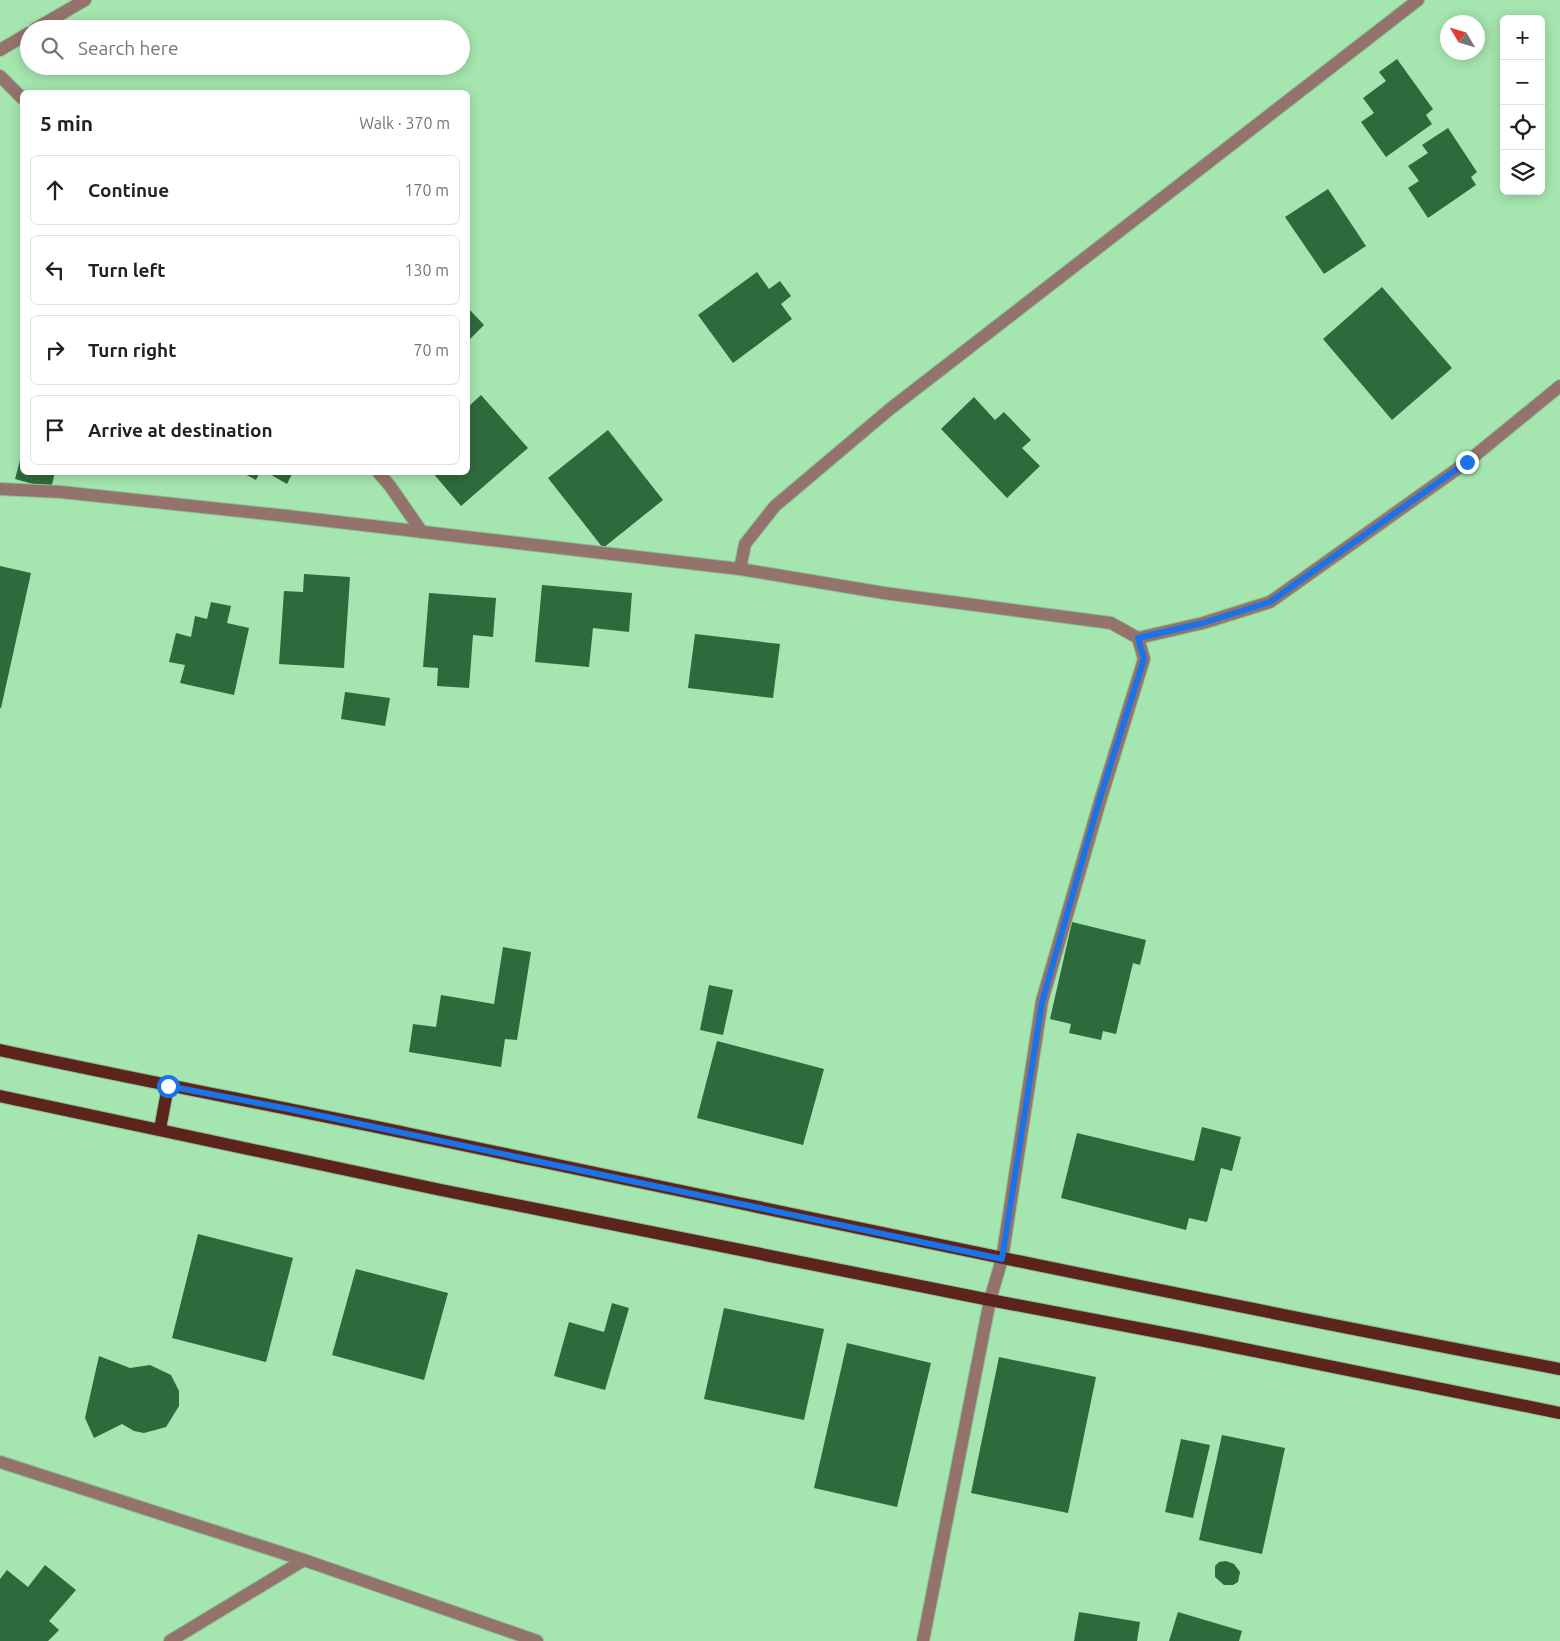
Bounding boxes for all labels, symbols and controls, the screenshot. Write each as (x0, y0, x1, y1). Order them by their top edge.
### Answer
north arrow (1440, 15, 1485, 60)
map controls (1500, 15, 1545, 195)
button: + (1500, 15, 1545, 60)
search box (20, 20, 470, 75)
icon: search (38, 34, 66, 62)
text: Search here (78, 37, 178, 59)
button: − (1500, 60, 1545, 105)
button: locate (1500, 105, 1545, 150)
text: 5 min (40, 111, 93, 135)
text: Walk · 370 m (359, 114, 450, 132)
button: layers (1500, 150, 1545, 195)
icon: ahead (41, 176, 69, 204)
text: Continue (88, 179, 169, 201)
text: 170 m (404, 181, 449, 199)
icon: left (41, 256, 69, 284)
text: Turn left (88, 259, 166, 281)
text: 130 m (404, 261, 449, 279)
icon: right (41, 336, 69, 364)
text: Turn right (88, 339, 176, 361)
text: 70 m (413, 341, 449, 359)
icon: arrive (41, 416, 69, 444)
text: Arrive at destination (88, 419, 273, 441)
route end (1456, 451, 1479, 474)
route start (157, 1075, 180, 1098)

